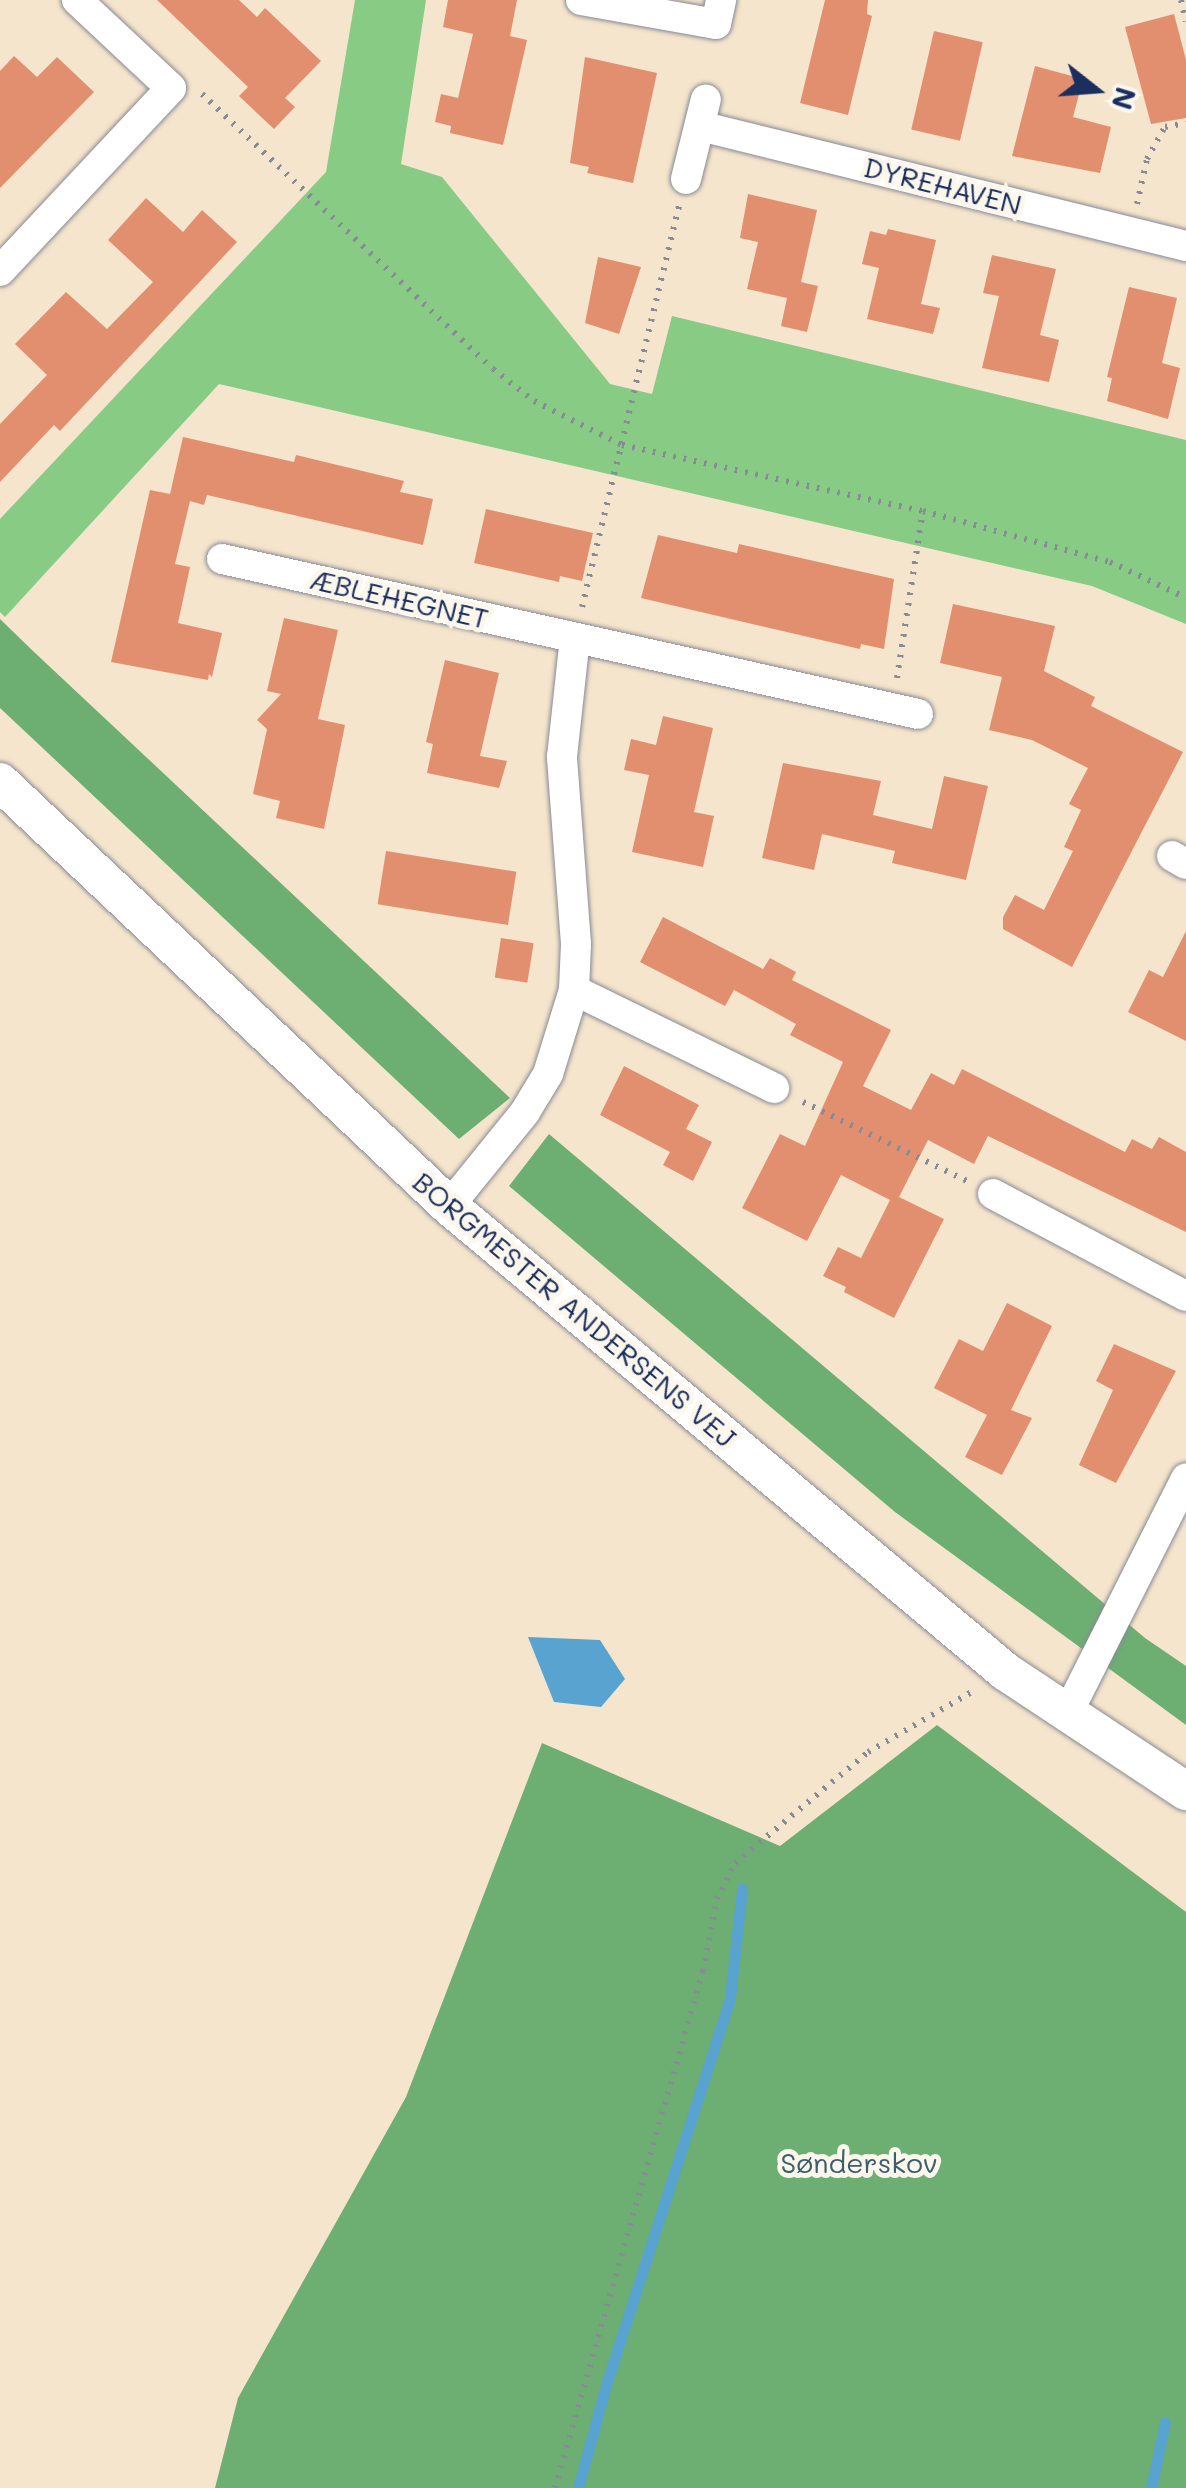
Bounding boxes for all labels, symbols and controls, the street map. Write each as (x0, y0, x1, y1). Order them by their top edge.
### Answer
north arrow (1046, 40, 1146, 140)
text: N (1104, 83, 1145, 114)
street label: DYREHAVEN (861, 149, 1025, 221)
street label: ÆBLEHEGNET (306, 561, 492, 635)
street label: BORGMESTER ANDERSENS VEJ (407, 1164, 743, 1454)
park label: Sønderskov (780, 2145, 938, 2179)

